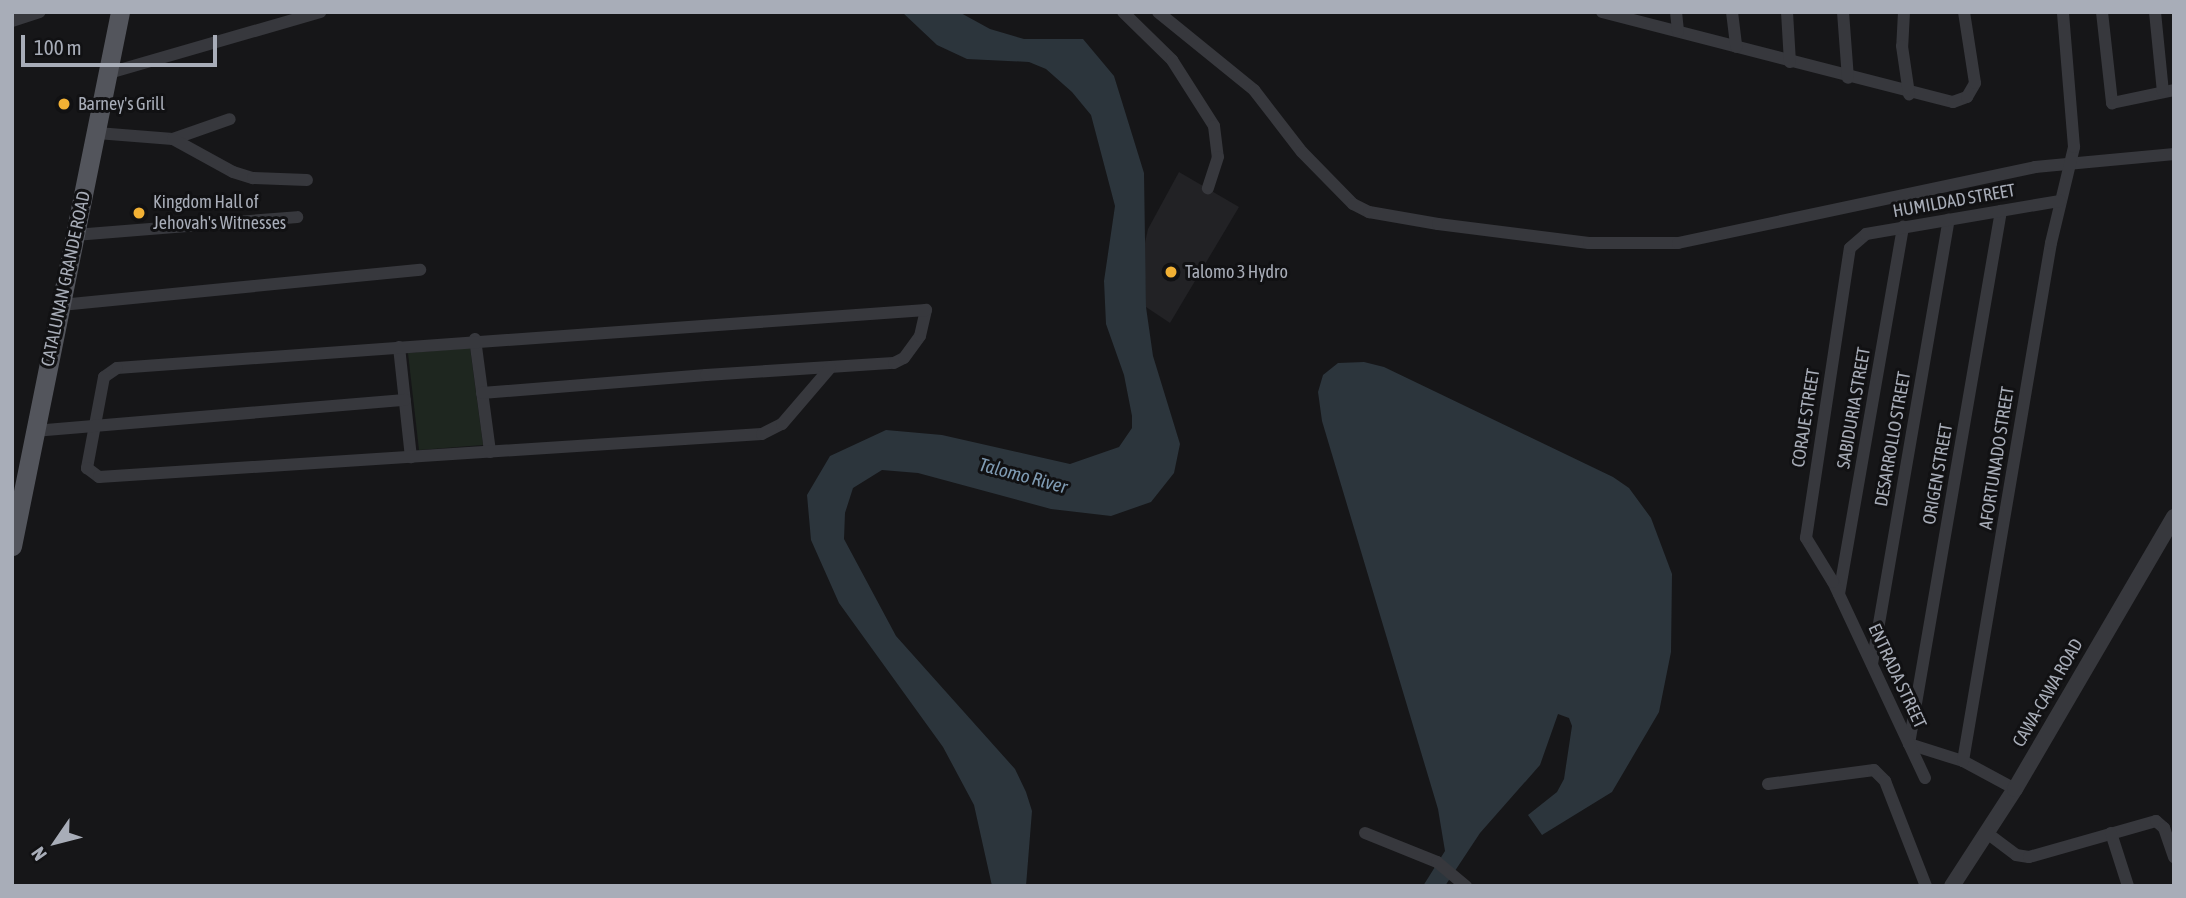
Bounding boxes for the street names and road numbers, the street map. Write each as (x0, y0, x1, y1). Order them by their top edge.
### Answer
street label: HUMILDAD STREET (1891, 180, 2017, 222)
street label: CATALUNAN GRANDE ROAD (37, 189, 95, 369)
street label: SABIDURIA STREET (1833, 346, 1875, 470)
street label: CORAJE STREET (1788, 367, 1824, 469)
street label: DESARROLLO STREET (1870, 370, 1916, 508)
street label: AFORTUNADO STREET (1975, 385, 2019, 531)
street label: ORIGEN STREET (1918, 422, 1958, 526)
street label: ENTRADA STREET (1863, 620, 1931, 732)
street label: CAWA-CAWA ROAD (2008, 635, 2088, 751)

